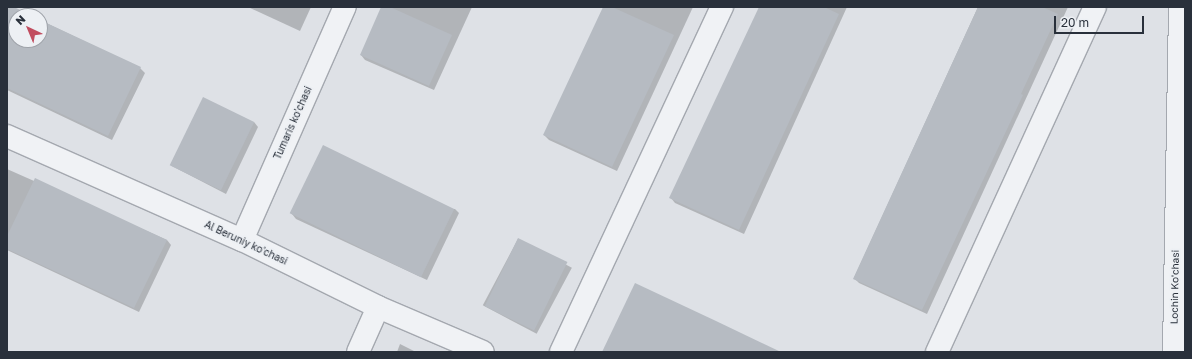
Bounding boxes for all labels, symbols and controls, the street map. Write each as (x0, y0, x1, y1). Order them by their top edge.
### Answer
north arrow (8, 8, 48, 48)
scale bar (1056, 8, 1146, 34)
text: N (12, 12, 28, 27)
text: 20 m (1061, 15, 1089, 30)
street label: Tumaris ko'chasi (271, 85, 315, 161)
street label: Al Beruniy ko'chasi (203, 218, 289, 268)
street label: Lochin Ko'chasi (1168, 250, 1182, 324)

